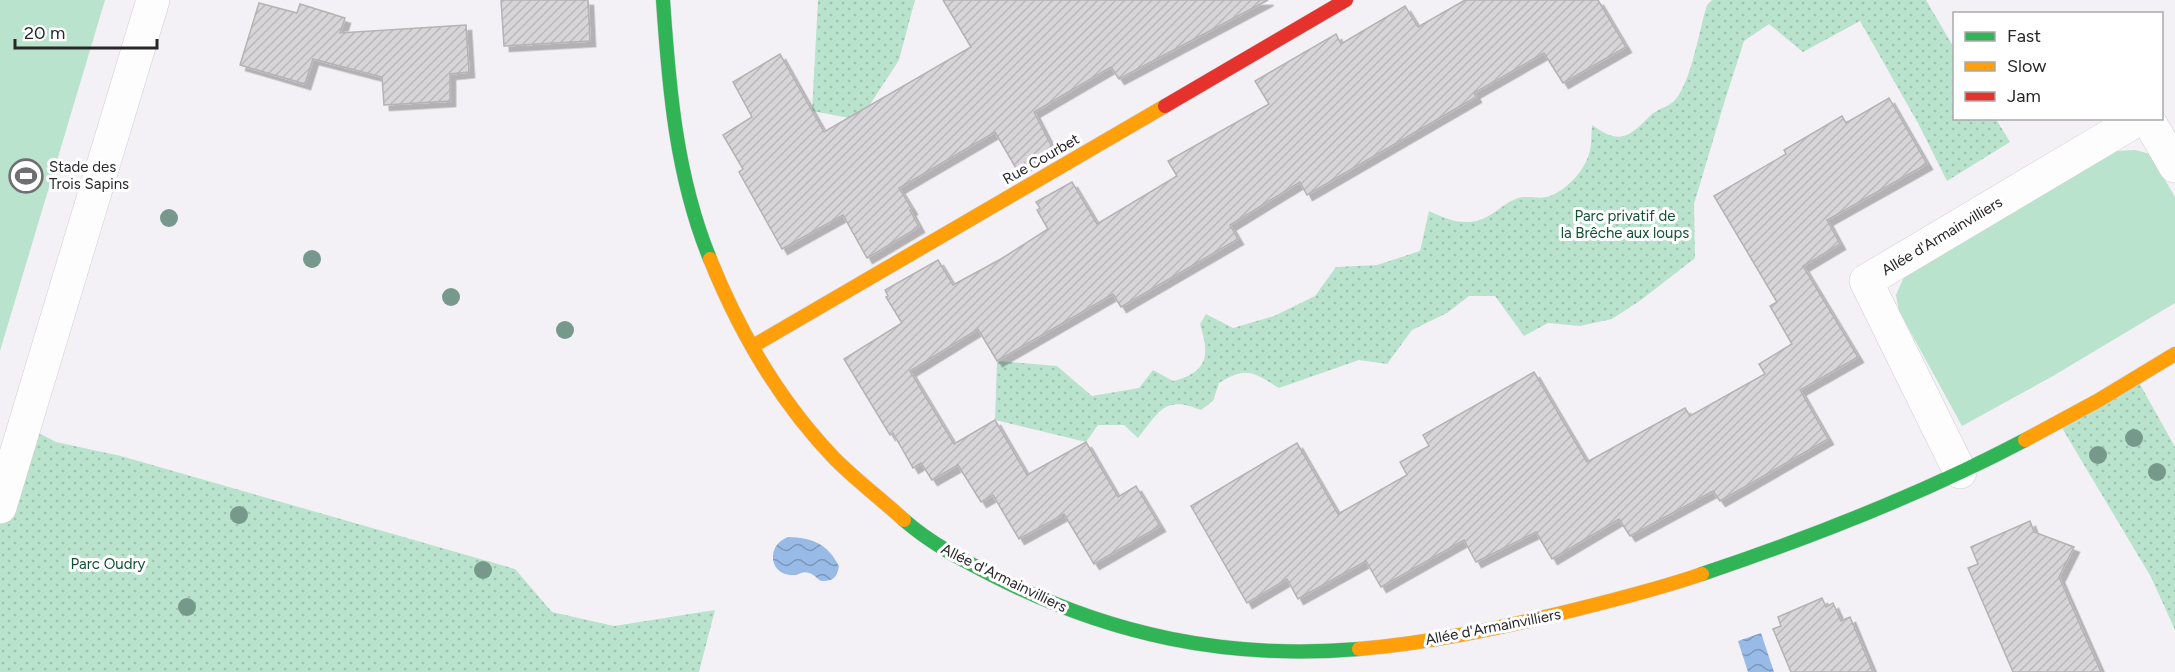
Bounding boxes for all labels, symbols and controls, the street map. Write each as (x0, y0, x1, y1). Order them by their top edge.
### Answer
scale bar (15, 12, 158, 50)
legend (1953, 12, 2163, 120)
text: 20 m (24, 22, 65, 44)
text: Fast (2007, 25, 2041, 47)
text: Slow (2007, 55, 2046, 77)
text: Jam (2007, 85, 2041, 107)
street label: Rue Courbet (1000, 130, 1083, 188)
sports icon: Stade des Trois Sapins (8, 158, 44, 194)
place label: Stade des Trois Sapins (49, 158, 129, 193)
street label: Allée d'Armainvilliers (1878, 193, 2006, 279)
park label: Parc privatif de la Brêche aux loups (1561, 207, 1689, 242)
street label: Allée d'Armainvilliers (938, 540, 1070, 616)
park label: Parc Oudry (71, 555, 146, 573)
street label: Allée d'Armainvilliers (1424, 605, 1562, 649)

